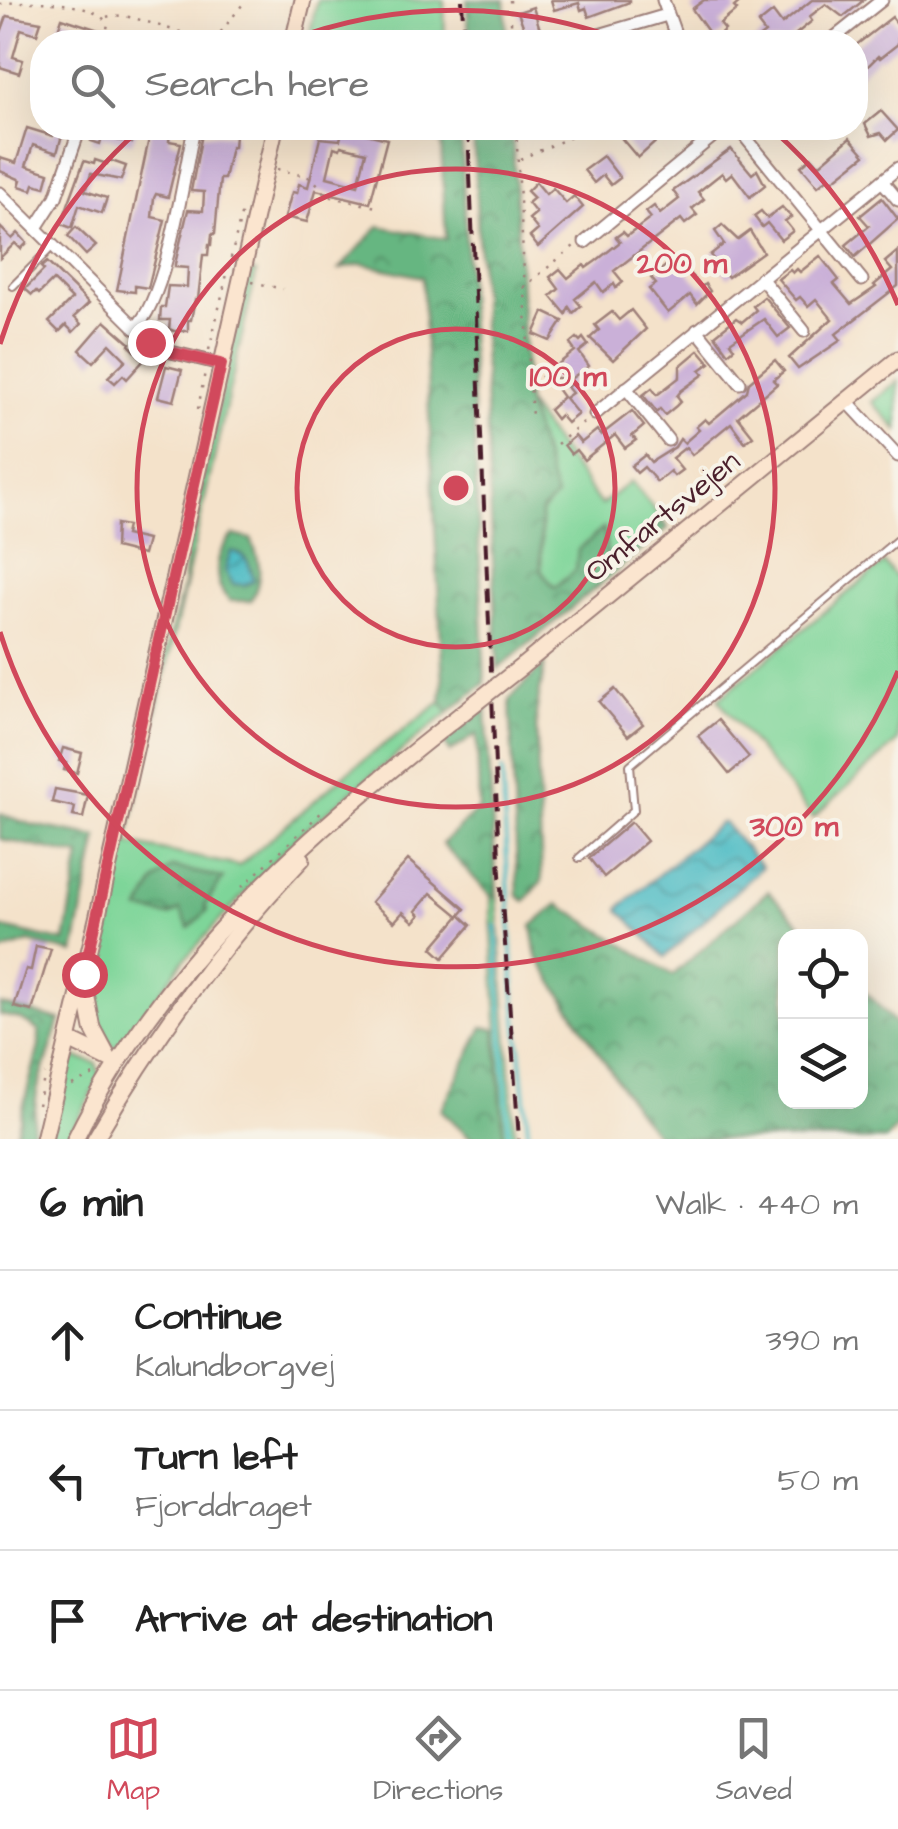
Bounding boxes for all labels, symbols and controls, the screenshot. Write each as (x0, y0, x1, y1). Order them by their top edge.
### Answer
search box (30, 30, 868, 140)
icon: search (65, 58, 120, 113)
text: Search here (145, 59, 369, 111)
text: 200 m (636, 243, 728, 285)
route end (128, 320, 174, 366)
text: 100 m (529, 356, 607, 398)
street label: Omfartsvejen (576, 441, 749, 592)
centre of rings (438, 470, 474, 506)
text: 300 m (749, 806, 839, 848)
map controls (778, 929, 868, 1109)
button: locate (778, 929, 868, 1019)
route start (62, 952, 108, 998)
button: layers (778, 1019, 868, 1109)
text: 6 min (40, 1175, 143, 1233)
text: Walk · 440 m (655, 1182, 858, 1227)
text: Continue (135, 1292, 282, 1344)
icon: ahead (40, 1313, 95, 1368)
text: 390 m (766, 1318, 858, 1363)
text: Kalundborgvej (135, 1344, 334, 1389)
text: Turn left (135, 1432, 298, 1484)
icon: left (40, 1453, 95, 1508)
text: 50 m (777, 1458, 858, 1503)
text: Fjorddraget (135, 1484, 312, 1529)
icon: arrive (40, 1593, 95, 1648)
text: Arrive at destination (135, 1594, 492, 1646)
tab: Map (106, 1711, 161, 1810)
tab: Directions (373, 1711, 503, 1810)
tab: Saved (716, 1711, 792, 1810)

